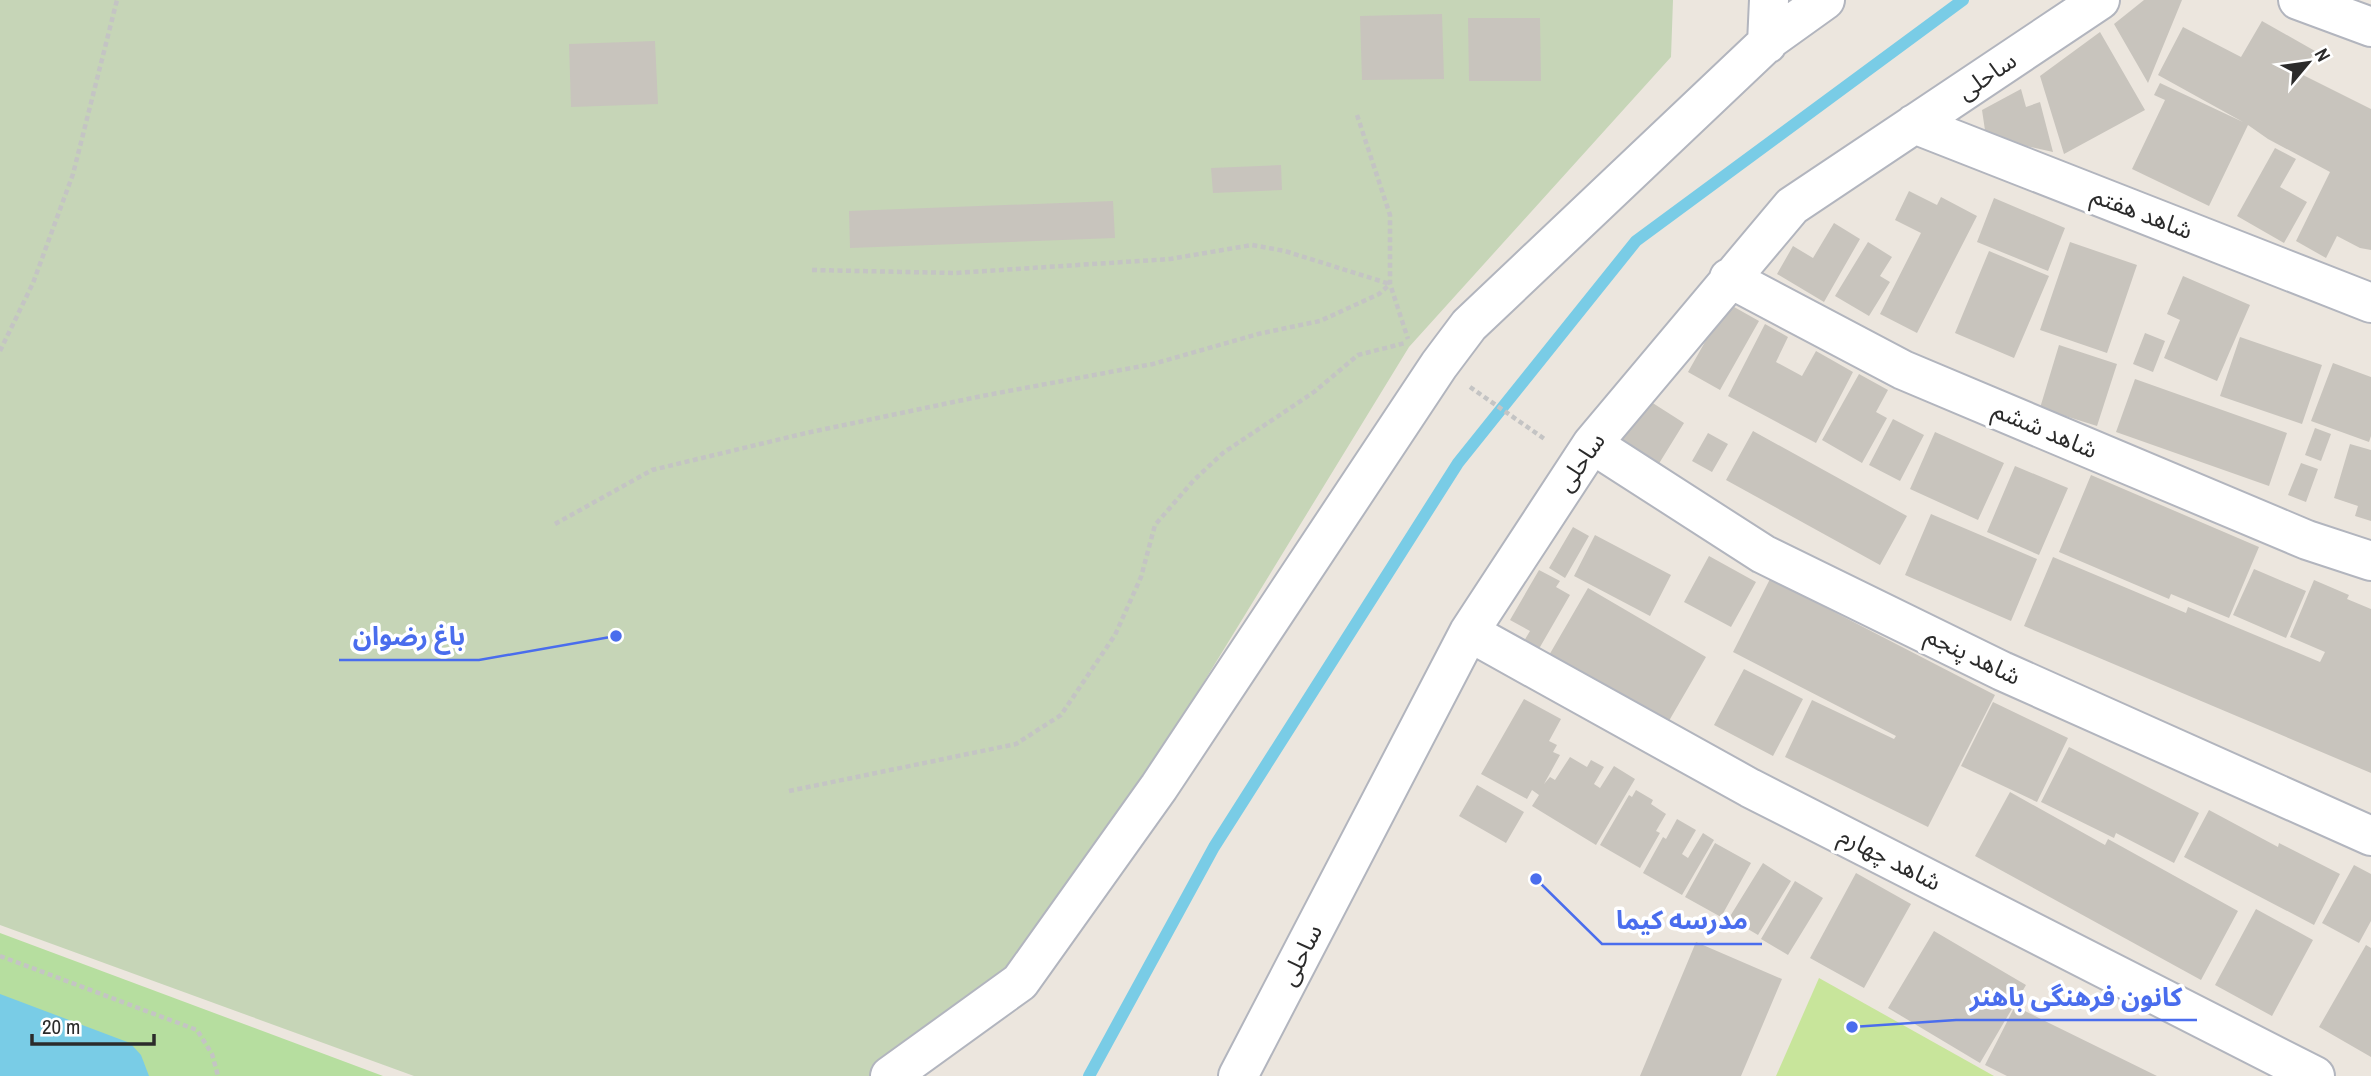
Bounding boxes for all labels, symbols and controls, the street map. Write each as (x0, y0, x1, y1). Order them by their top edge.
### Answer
north arrow (2273, 28, 2343, 98)
street label: ساحلی (1951, 44, 2022, 107)
text: N (2309, 44, 2337, 66)
street label: شاهد هفتم (2086, 178, 2198, 248)
street label: شاهد ششم (1987, 393, 2103, 467)
street label: ساحلی (1548, 426, 1612, 497)
callout: باغ رضوان (339, 613, 479, 660)
text: باغ رضوان (353, 618, 465, 655)
street label: شاهد پنجم (1920, 618, 2026, 694)
street label: شاهد چهارم (1833, 819, 1947, 900)
callout: مدرسه کیما (1602, 897, 1762, 944)
text: مدرسه کیما (1616, 902, 1748, 937)
street label: ساحلی (1271, 918, 1329, 991)
callout: کانون فرهنگی باهنر (1956, 973, 2197, 1020)
text: کانون فرهنگی باهنر (1969, 979, 2183, 1014)
scale bar (32, 1002, 154, 1046)
text: 20 m (42, 1012, 80, 1041)

